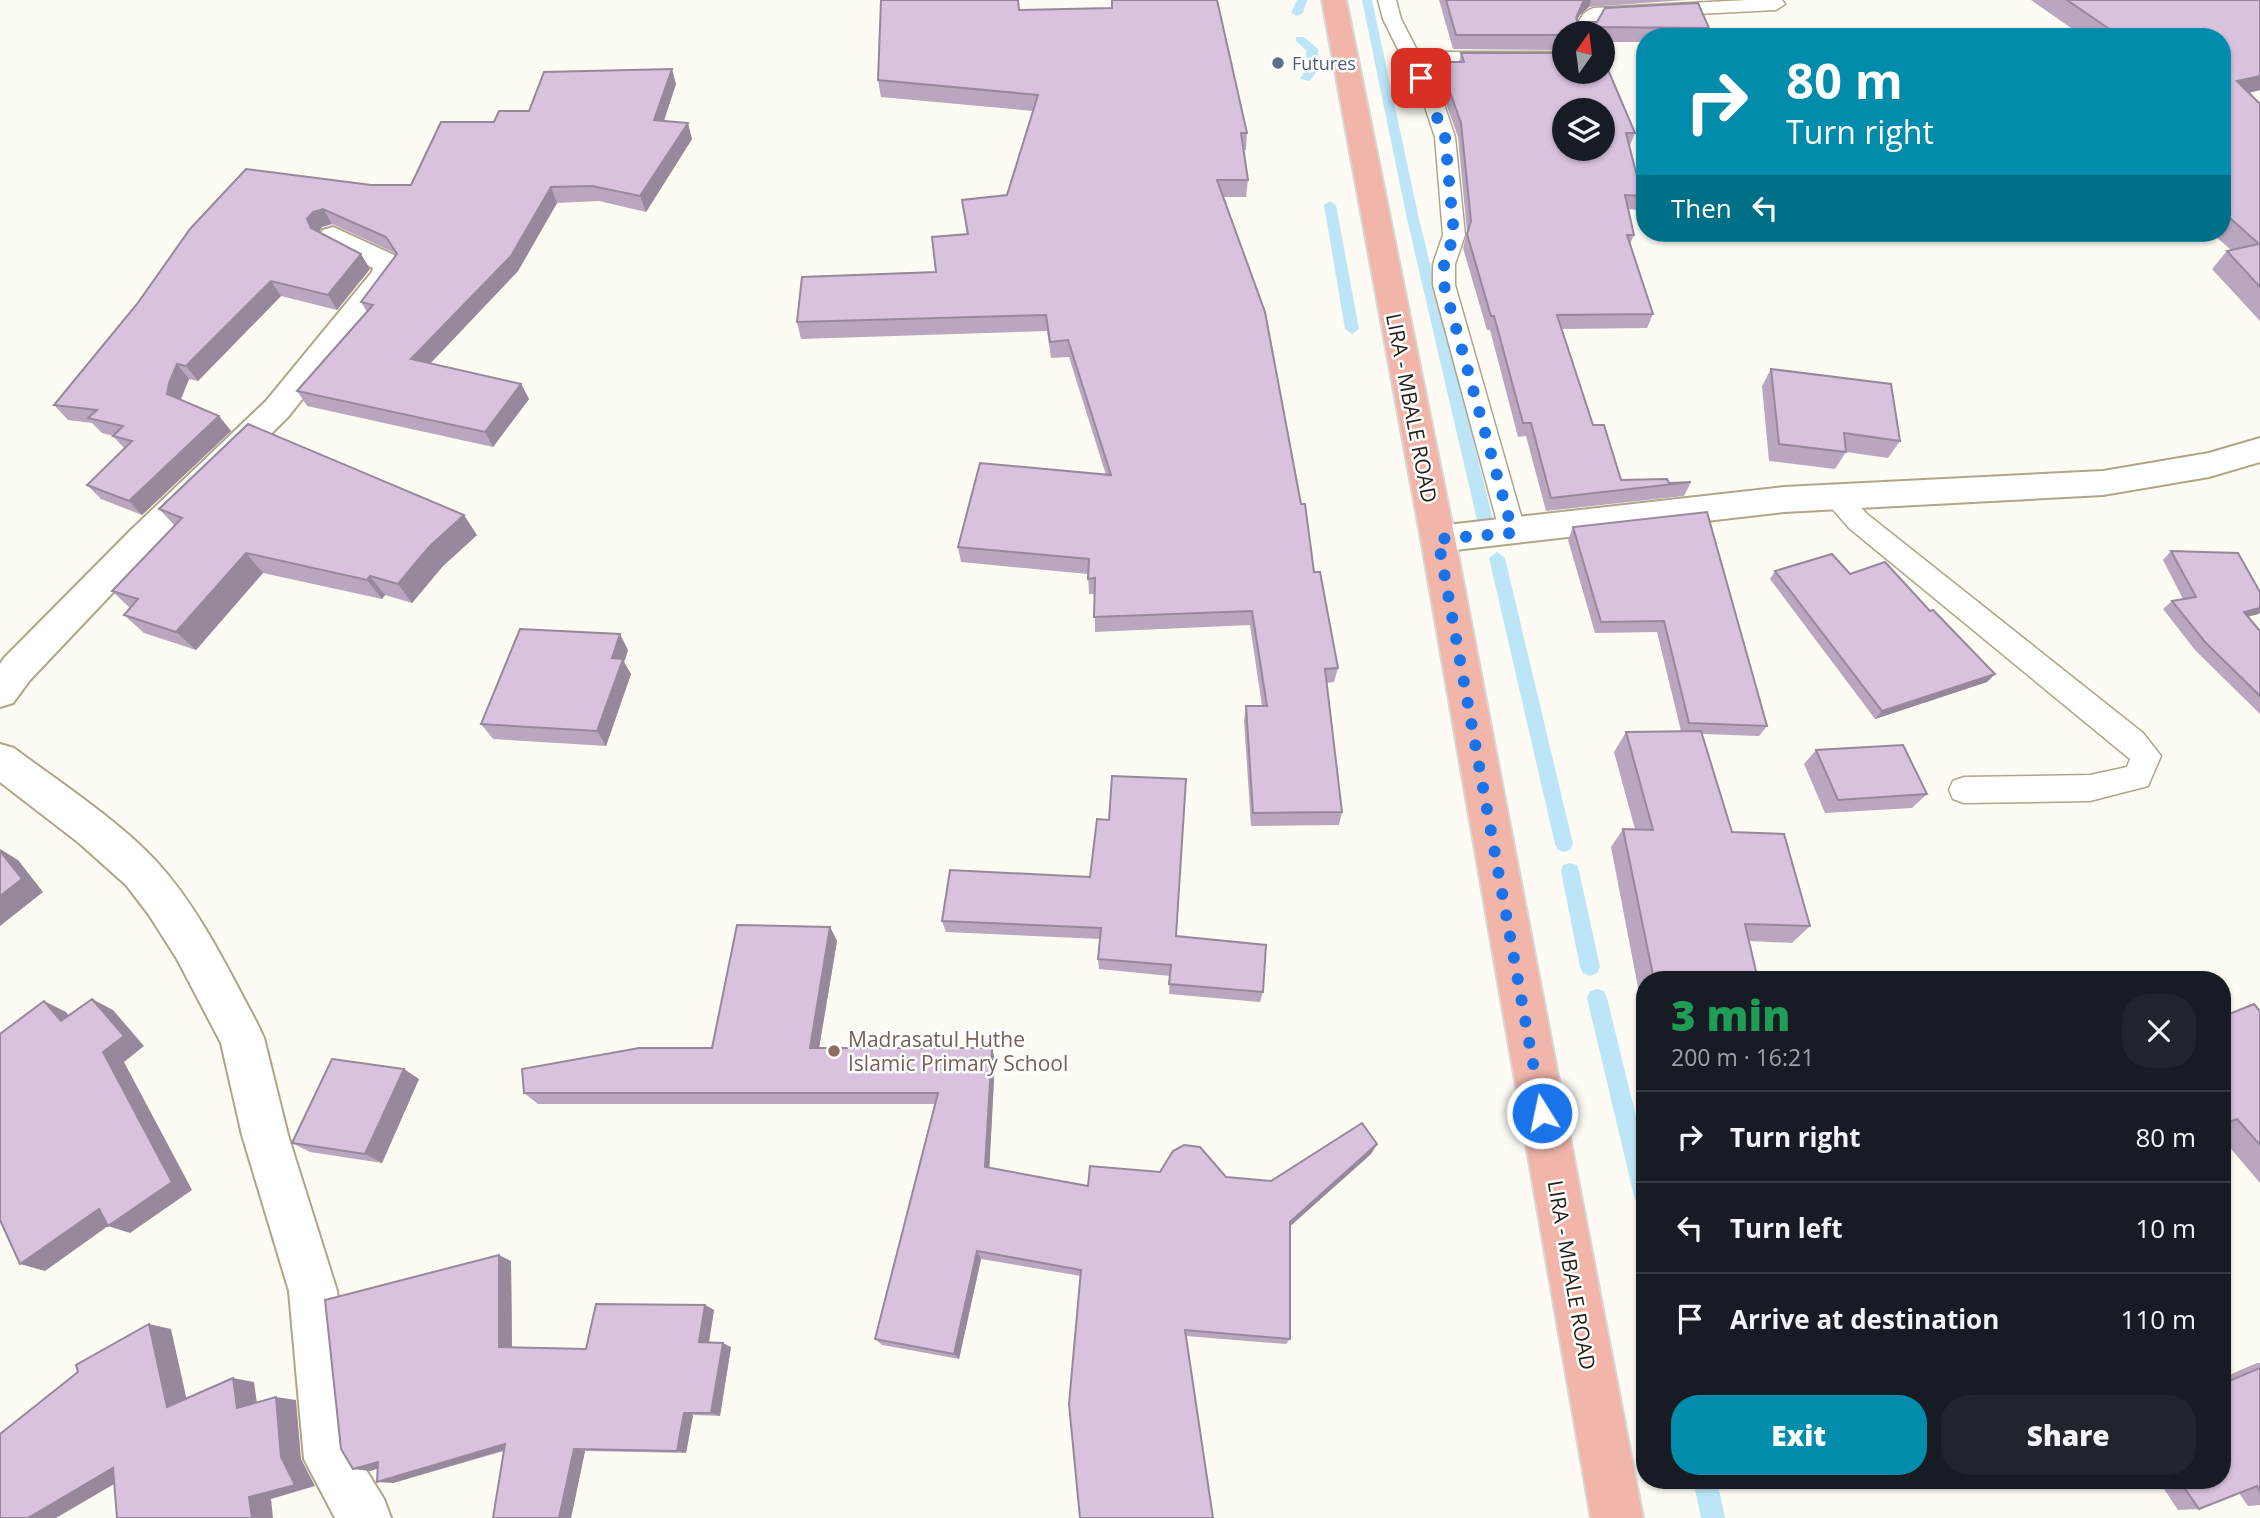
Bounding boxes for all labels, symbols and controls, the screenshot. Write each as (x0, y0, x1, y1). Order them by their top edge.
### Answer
north arrow (1552, 21, 1615, 84)
map controls (1552, 21, 1615, 161)
text: 80 m (1786, 47, 1903, 113)
pin (1391, 48, 1451, 108)
place label: Futures (1292, 51, 1356, 75)
marker: Futures (1270, 55, 1286, 71)
icon: right (1671, 56, 1762, 147)
icon: arrive (1402, 59, 1440, 97)
button: layers (1552, 98, 1615, 161)
text: Turn right (1786, 110, 1934, 153)
icon: left (1746, 189, 1784, 227)
text: Then (1671, 190, 1732, 226)
street label: LIRA - MBALE ROAD (1380, 311, 1444, 505)
text: 3 min (1671, 986, 1790, 1043)
button: close (2122, 994, 2196, 1068)
place label: Madrasatul Huthe Islamic Primary School (848, 1025, 1068, 1077)
text: 200 m · 16:21 (1671, 1041, 1814, 1073)
marker: Madrasatul Huthe Islamic Primary School (826, 1043, 842, 1059)
position arrow (1505, 1076, 1579, 1150)
icon: right (1671, 1118, 1709, 1156)
text: Turn right (1730, 1119, 1861, 1155)
text: 80 m (2135, 1119, 2196, 1155)
street label: LIRA - MBALE ROAD (1542, 1178, 1602, 1372)
icon: left (1671, 1209, 1709, 1247)
text: Turn left (1730, 1210, 1842, 1246)
text: 10 m (2135, 1210, 2196, 1246)
icon: arrive (1671, 1300, 1709, 1338)
text: Arrive at destination (1730, 1301, 1999, 1337)
text: 110 m (2121, 1301, 2196, 1337)
button: Exit (1671, 1395, 1927, 1475)
button: Share (1941, 1395, 2196, 1475)

